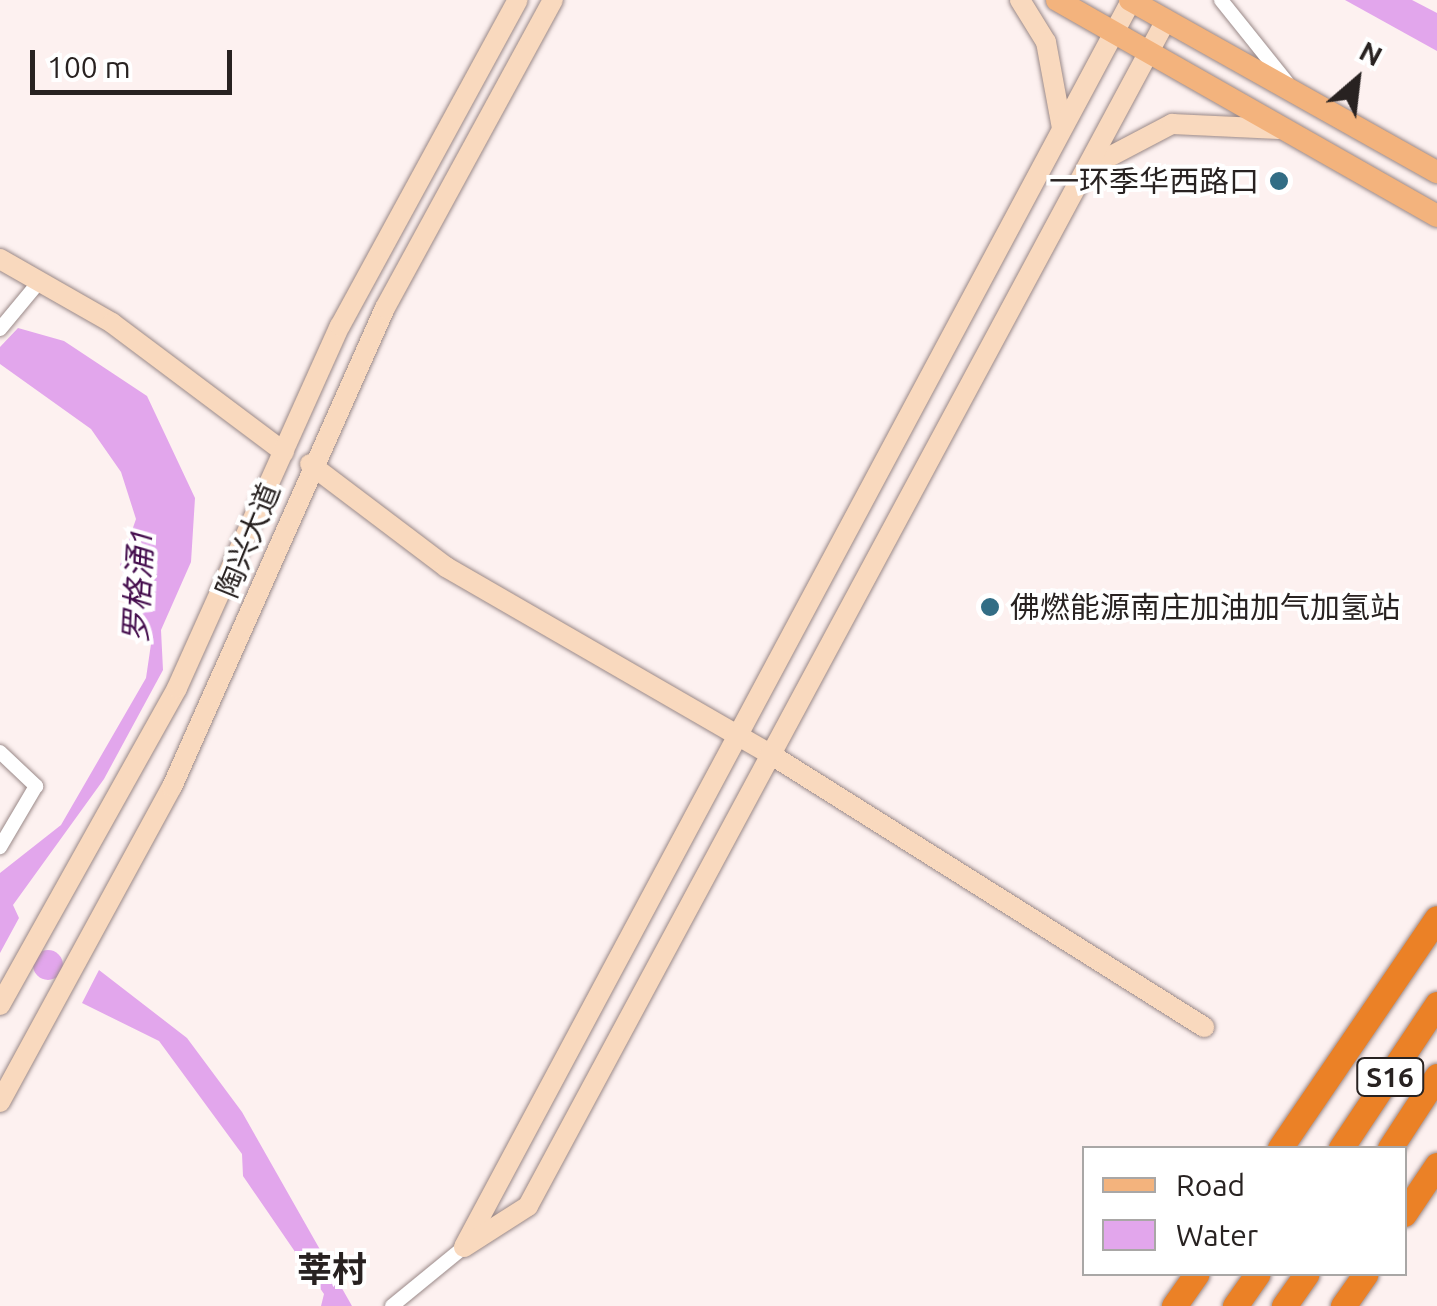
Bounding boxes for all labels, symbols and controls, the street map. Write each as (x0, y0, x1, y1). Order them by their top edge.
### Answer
scale bar (35, 30, 238, 92)
north arrow (1307, 30, 1407, 130)
text: N (1355, 34, 1388, 72)
text: 100 m (47, 50, 131, 84)
place label: 一环季华西路口 (1049, 163, 1259, 199)
marker: 一环季华西路口 (1268, 170, 1290, 192)
street label: 陶兴大道 (209, 478, 287, 602)
water label: 罗格涌1 (116, 528, 160, 644)
place label: 佛燃能源南庄加油加气加氢站 (1010, 589, 1400, 625)
marker: 佛燃能源南庄加油加气加氢站 (979, 596, 1001, 618)
road number: S16 (1355, 1054, 1425, 1100)
legend (1082, 1146, 1407, 1276)
text: Road (1176, 1168, 1245, 1202)
text: Water (1176, 1218, 1258, 1252)
district label: 莘村 (297, 1248, 367, 1290)

